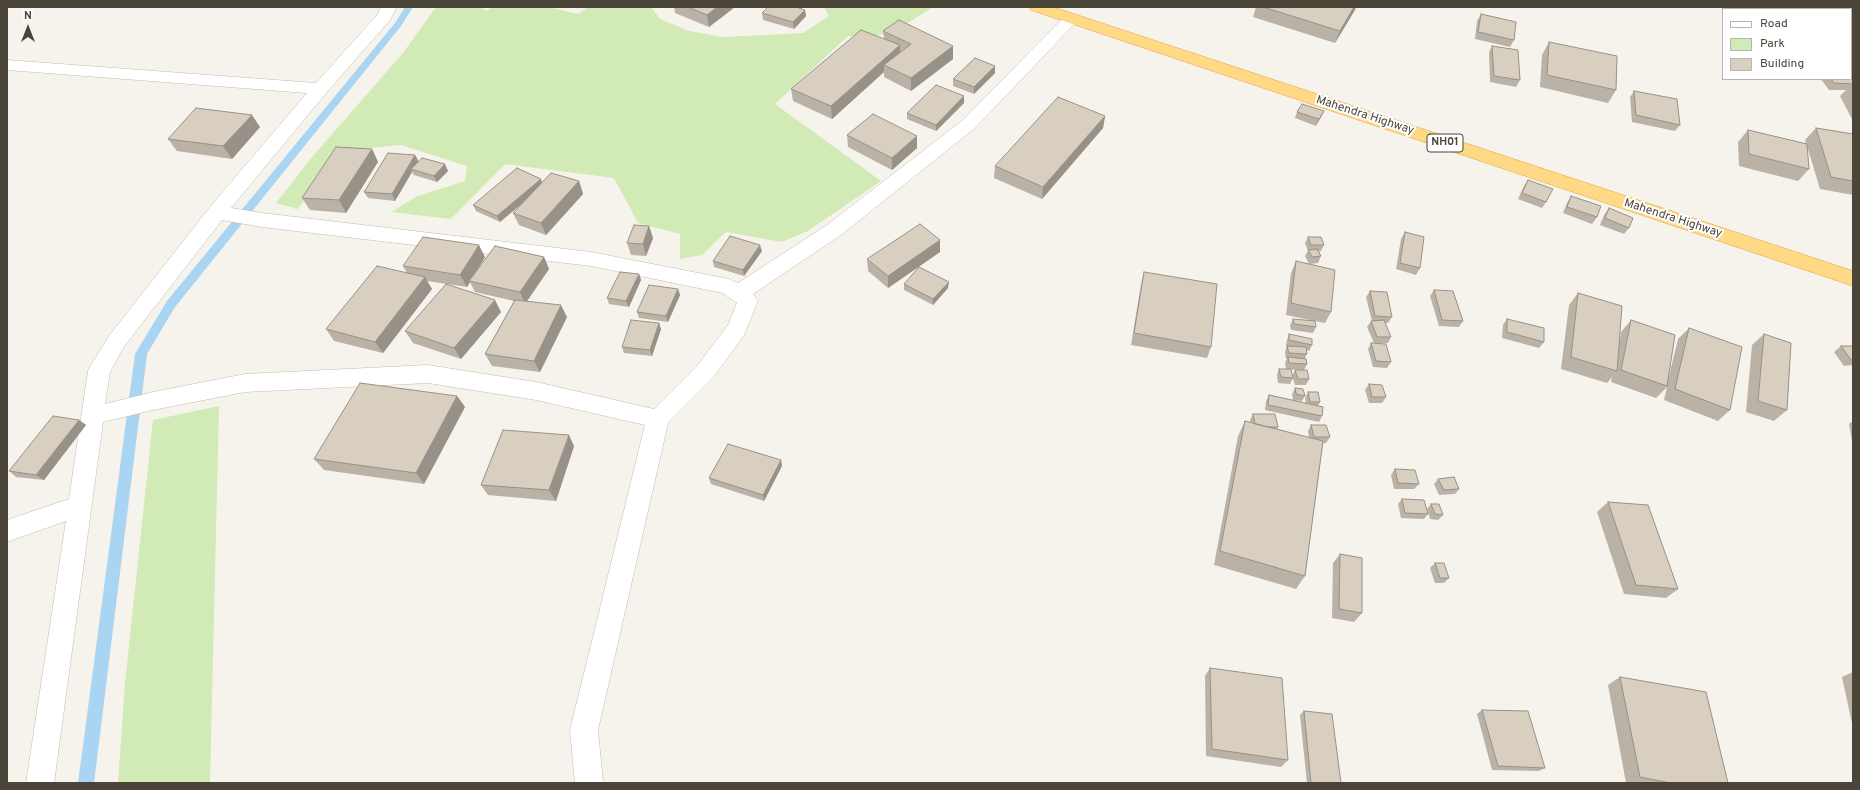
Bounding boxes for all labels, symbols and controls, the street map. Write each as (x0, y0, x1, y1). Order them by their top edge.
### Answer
north arrow (8, 8, 48, 48)
legend (1722, 8, 1852, 80)
text: N (24, 9, 32, 23)
text: Road (1760, 16, 1788, 32)
text: Park (1760, 36, 1785, 52)
text: Building (1760, 56, 1804, 72)
street label: Mahendra Highway (1314, 93, 1416, 139)
road number: NH01 (1427, 134, 1463, 152)
street label: Mahendra Highway (1622, 196, 1724, 242)

